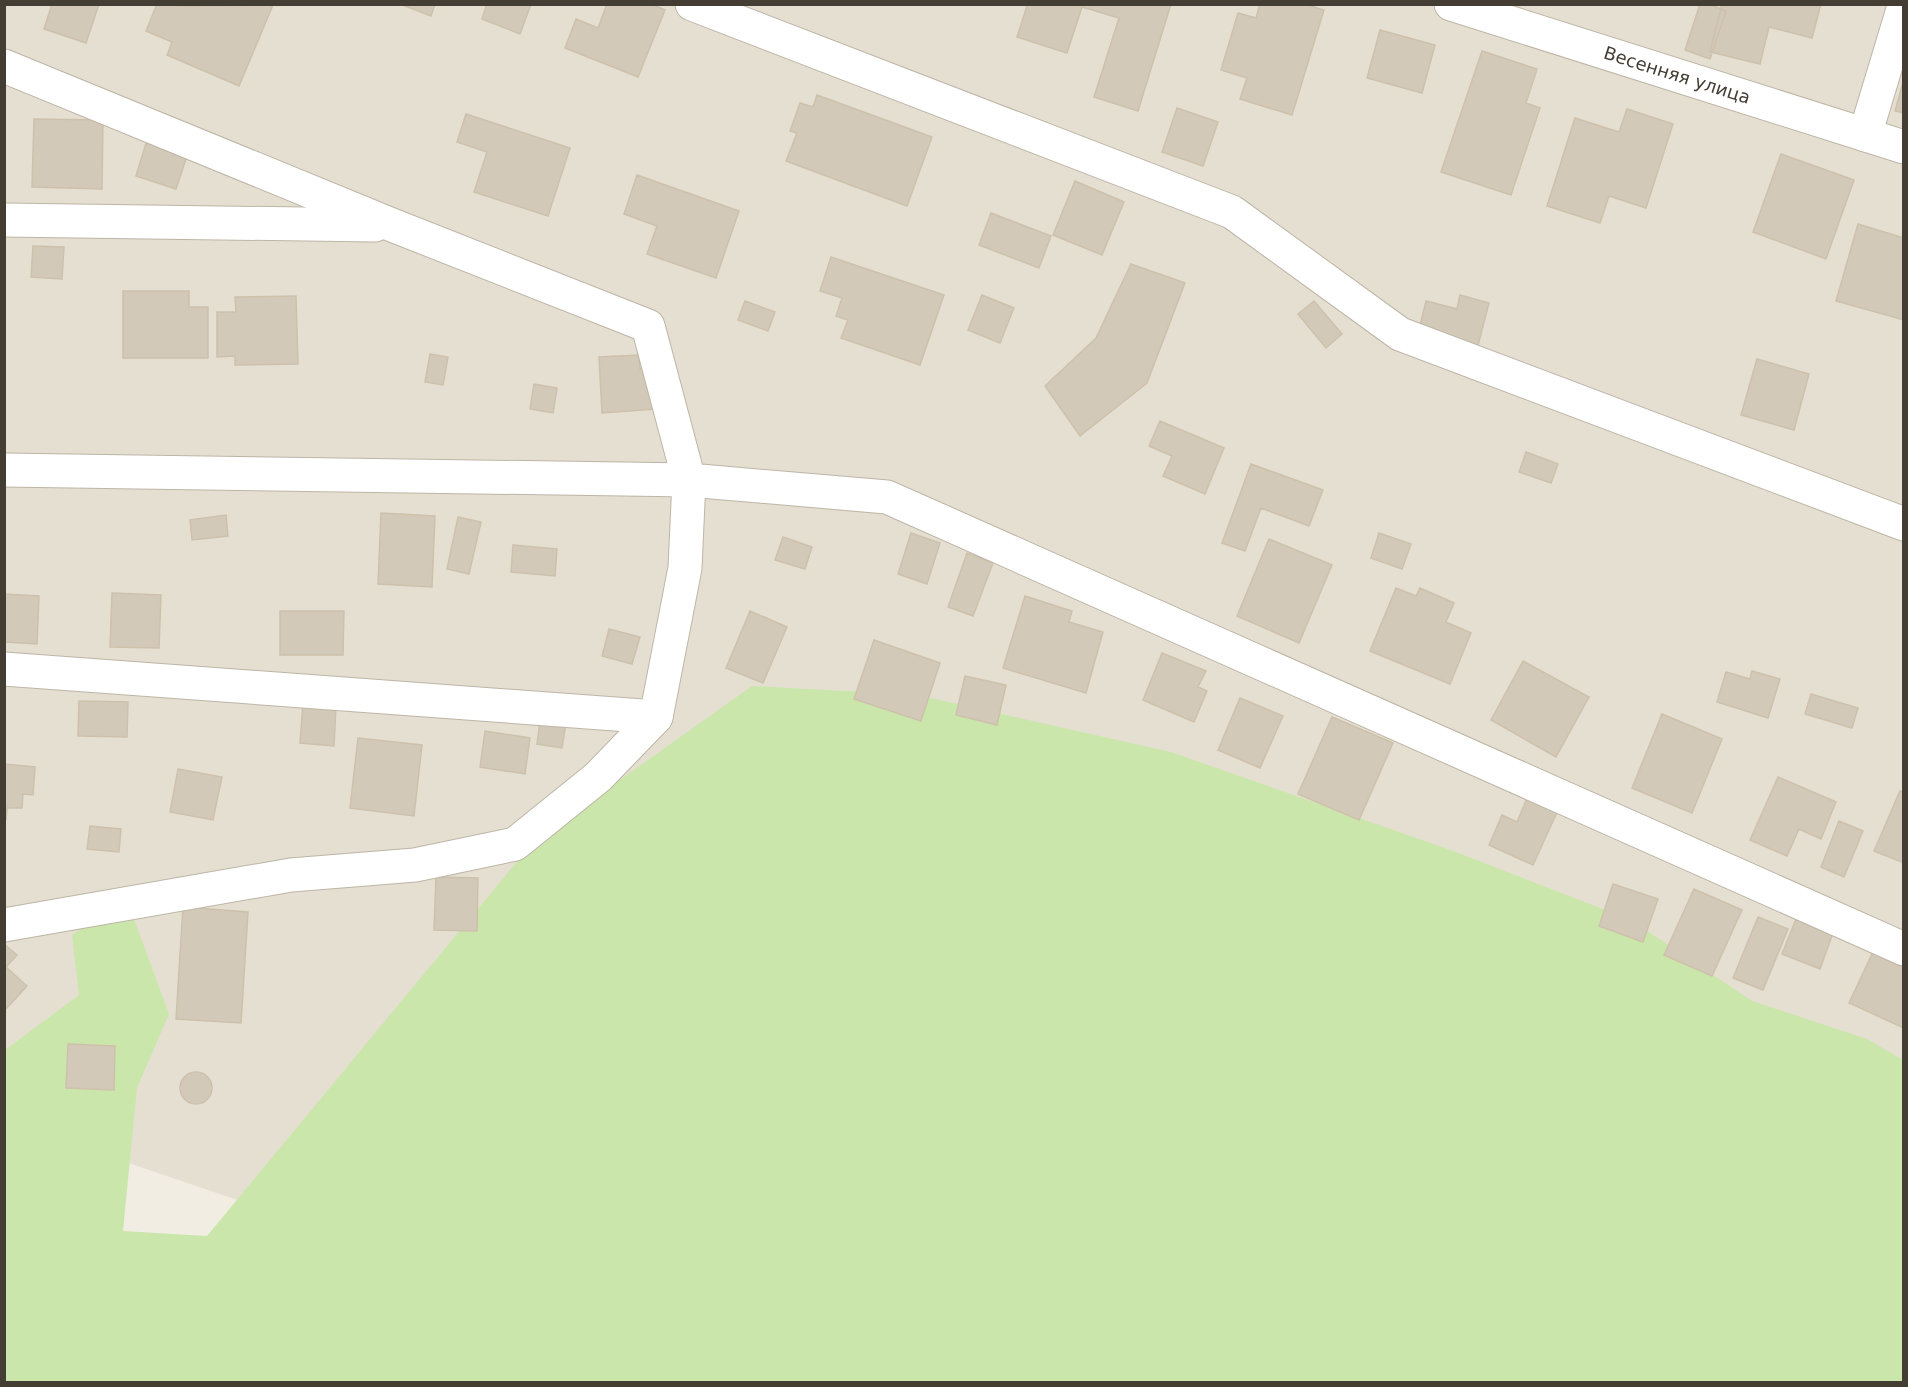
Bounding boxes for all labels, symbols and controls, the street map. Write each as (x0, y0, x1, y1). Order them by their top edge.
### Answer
street label: Весенняя улица (1601, 42, 1753, 108)

